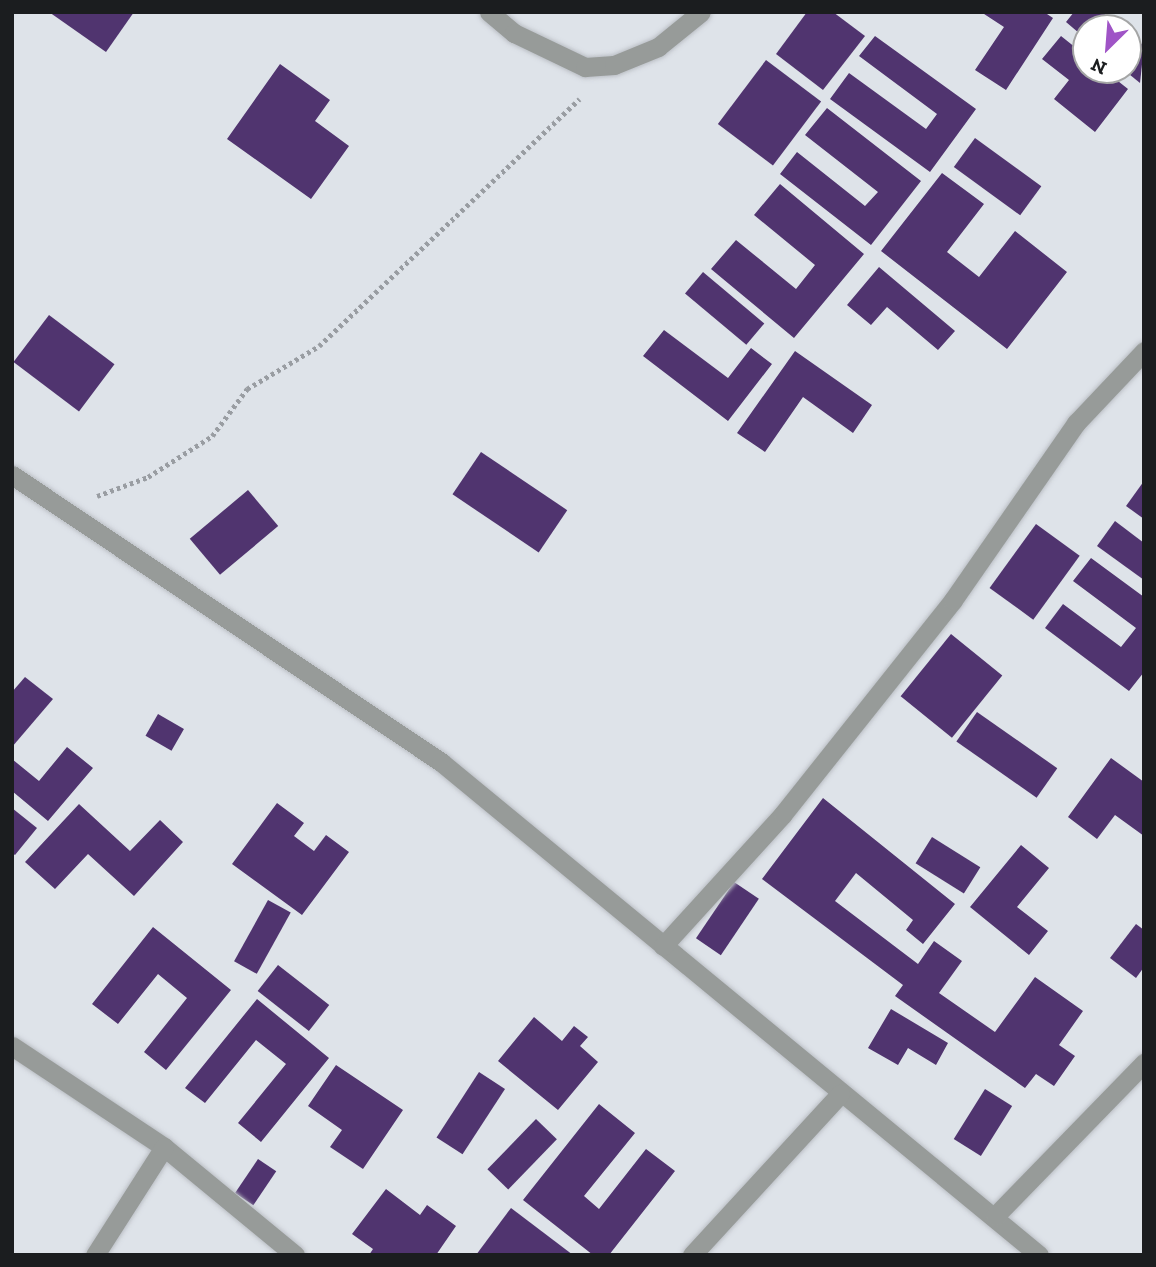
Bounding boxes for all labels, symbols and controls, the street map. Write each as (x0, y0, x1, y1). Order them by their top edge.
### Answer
north arrow (1072, 14, 1142, 84)
text: N (1087, 53, 1110, 80)

